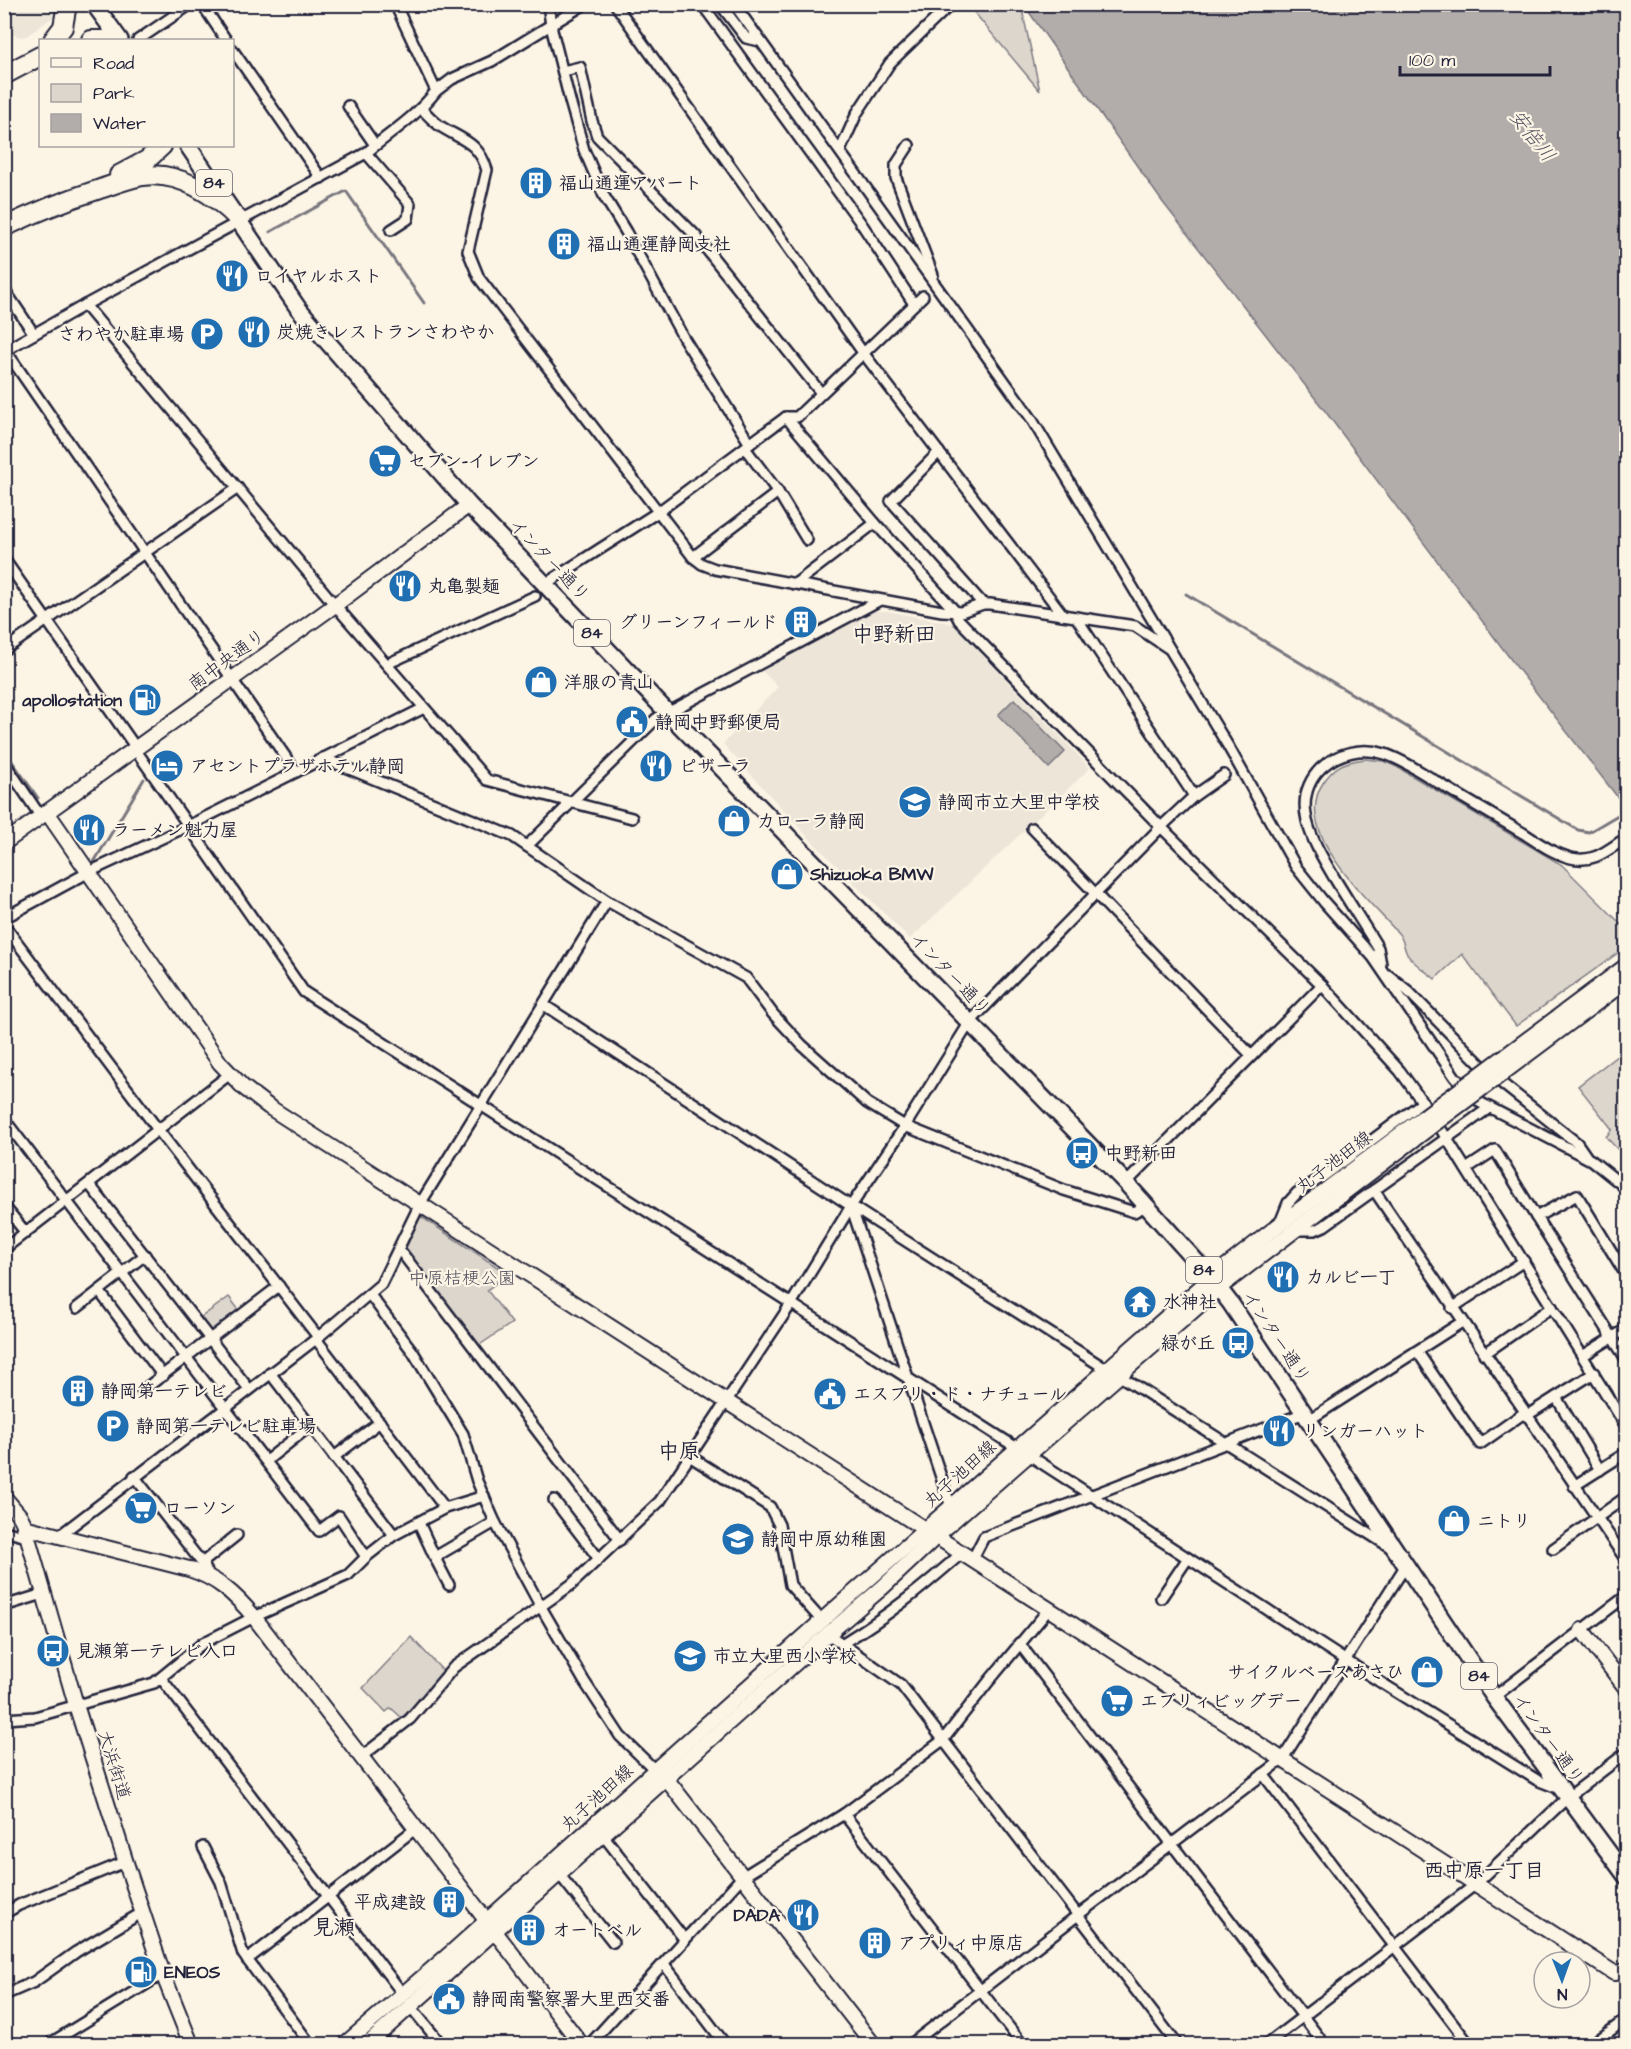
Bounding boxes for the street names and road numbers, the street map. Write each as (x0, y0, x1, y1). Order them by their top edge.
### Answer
road number: 84 (196, 170, 232, 196)
street label: インター通り (503, 513, 595, 607)
road number: 84 (574, 620, 610, 646)
street label: 南中央通り (183, 623, 271, 697)
street label: インター通り (904, 927, 996, 1021)
street label: 丸子池田線 (1291, 1125, 1377, 1199)
road number: 84 (1186, 1257, 1222, 1283)
street label: インター通り (1236, 1286, 1316, 1388)
street label: 丸子池田線 (918, 1435, 1002, 1513)
road number: 84 (1461, 1663, 1497, 1689)
street label: インター通り (1506, 1688, 1590, 1790)
street label: 大浜街道 (92, 1727, 136, 1803)
street label: 丸子池田線 (555, 1759, 639, 1837)

